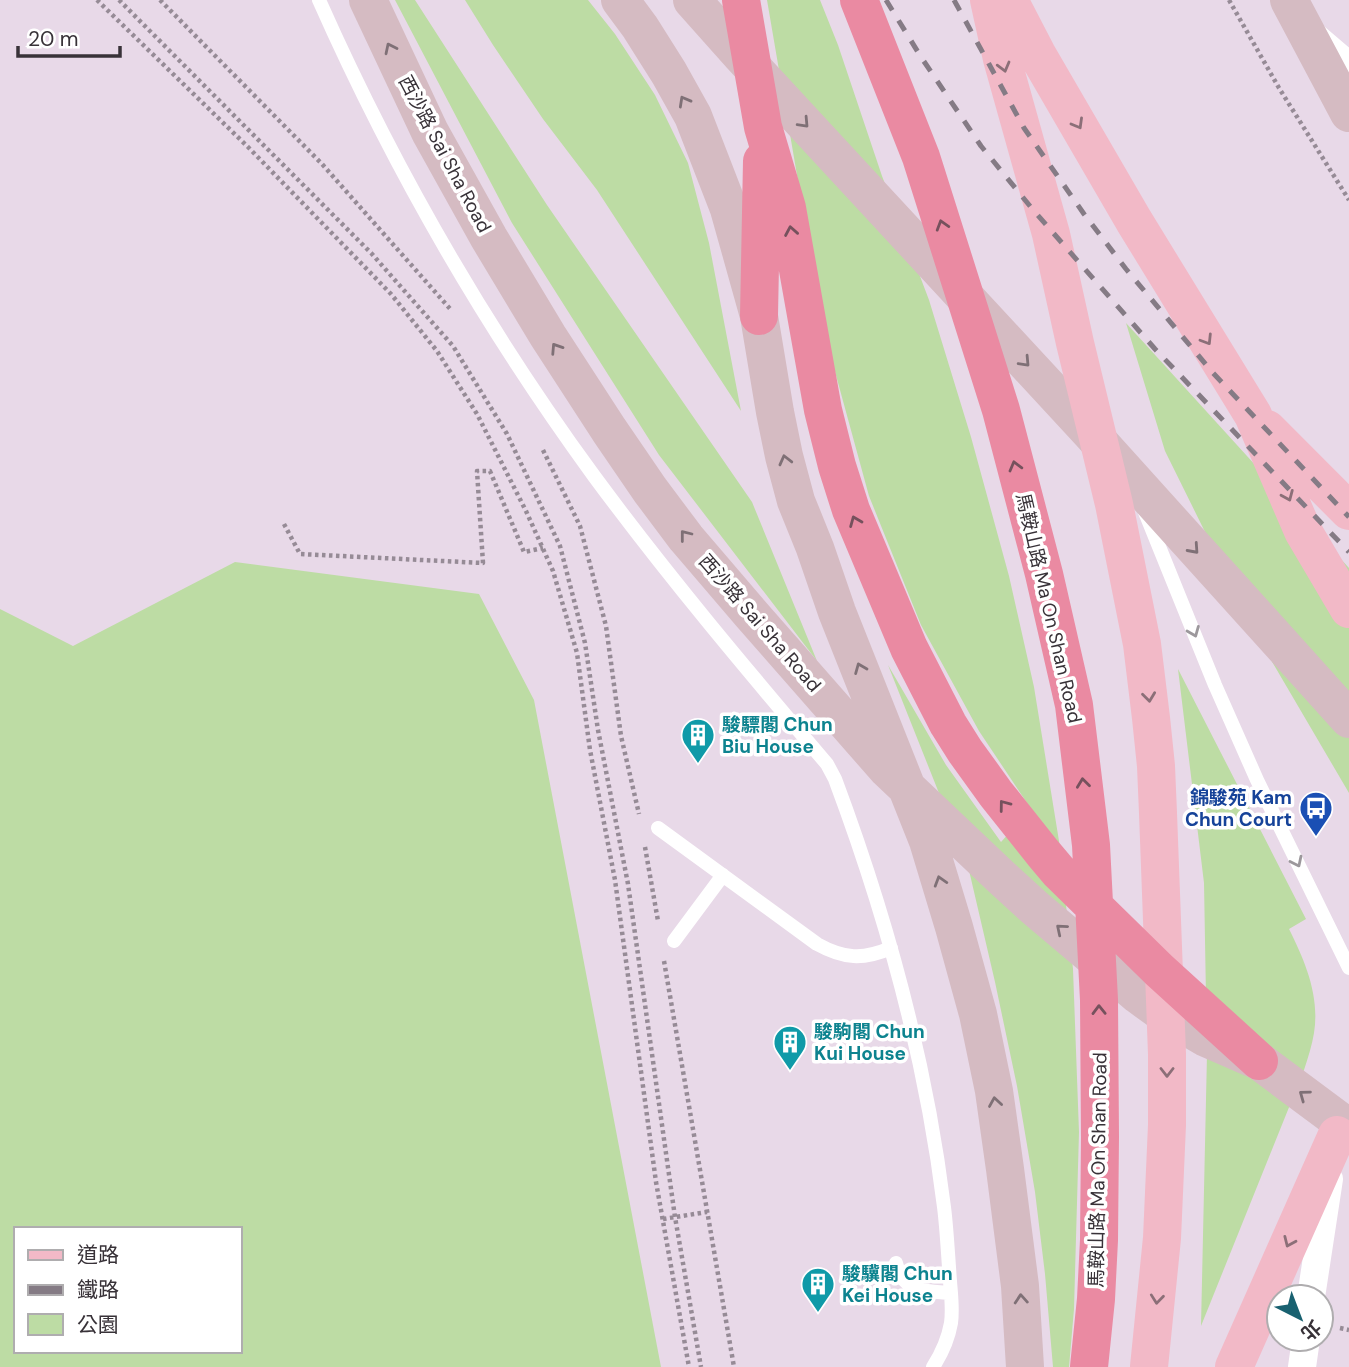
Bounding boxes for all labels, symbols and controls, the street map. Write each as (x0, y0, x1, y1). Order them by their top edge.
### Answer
scale bar (18, 14, 119, 58)
text: 20 m (28, 25, 79, 53)
one-way arrow (384, 42, 398, 55)
one-way arrow (996, 60, 1011, 72)
street label: 西沙路 Sai Sha Road (393, 71, 497, 237)
one-way arrow (679, 96, 693, 109)
one-way arrow (796, 115, 809, 128)
one-way arrow (1070, 116, 1083, 129)
one-way arrow (935, 219, 950, 231)
one-way arrow (784, 225, 799, 236)
one-way arrow (1198, 333, 1211, 346)
one-way arrow (551, 343, 564, 356)
one-way arrow (1017, 354, 1030, 367)
one-way arrow (779, 454, 793, 466)
one-way arrow (1009, 460, 1024, 472)
one-way arrow (1280, 488, 1294, 501)
street label: 馬鞍山路 Ma On Shan Road (1010, 490, 1088, 726)
one-way arrow (850, 516, 864, 528)
one-way arrow (680, 531, 693, 543)
one-way arrow (1186, 541, 1199, 554)
street label: 西沙路 Sai Sha Road (693, 549, 827, 697)
one-way arrow (1186, 626, 1200, 638)
one-way arrow (854, 663, 868, 675)
one-way arrow (1141, 691, 1156, 703)
place label: 駿驃閣 Chun Biu House (722, 712, 833, 759)
building icon: 駿驃閣 Chun Biu House (679, 716, 717, 765)
one-way arrow (1076, 778, 1091, 789)
place label: 錦駿苑 Kam Chun Court (1185, 785, 1292, 832)
bus stop icon: 錦駿苑 Kam Chun Court (1297, 789, 1335, 838)
one-way arrow (1000, 800, 1013, 813)
one-way arrow (1288, 855, 1302, 867)
one-way arrow (934, 875, 949, 887)
one-way arrow (1056, 925, 1069, 938)
one-way arrow (1091, 1005, 1107, 1015)
place label: 駿駒閣 Chun Kui House (814, 1019, 925, 1066)
building icon: 駿駒閣 Chun Kui House (771, 1023, 809, 1072)
street label: 馬鞍山路 Ma On Shan Road (1083, 1052, 1113, 1288)
one-way arrow (1159, 1067, 1175, 1077)
one-way arrow (1299, 1090, 1312, 1103)
one-way arrow (988, 1096, 1003, 1108)
legend (14, 1227, 242, 1353)
one-way arrow (1283, 1235, 1297, 1248)
text: 道路 (77, 1241, 119, 1269)
place label: 駿驥閣 Chun Kei House (842, 1261, 953, 1308)
building icon: 駿驥閣 Chun Kei House (799, 1265, 837, 1314)
text: 鐵路 (77, 1276, 119, 1304)
north arrow (1265, 1283, 1335, 1353)
one-way arrow (1013, 1293, 1028, 1304)
one-way arrow (1150, 1293, 1165, 1304)
text: 公園 (77, 1311, 119, 1339)
text: 北 (1296, 1315, 1326, 1346)

